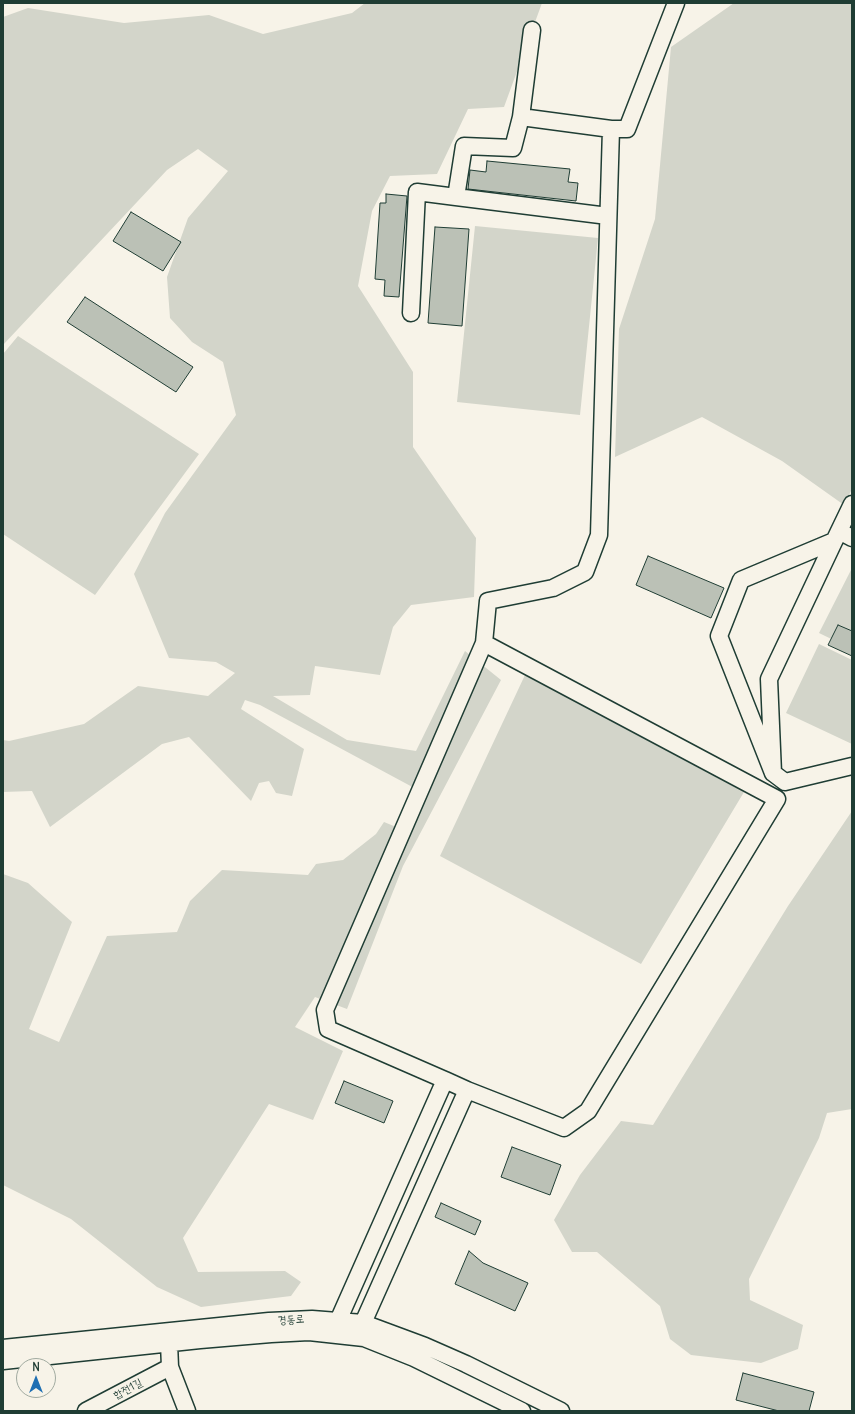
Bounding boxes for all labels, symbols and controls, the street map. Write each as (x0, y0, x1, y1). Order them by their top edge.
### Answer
street label: 경동로 (277, 1312, 305, 1328)
north arrow (16, 1358, 56, 1398)
text: N (32, 1360, 40, 1374)
street label: 합전1길 (111, 1376, 145, 1402)

